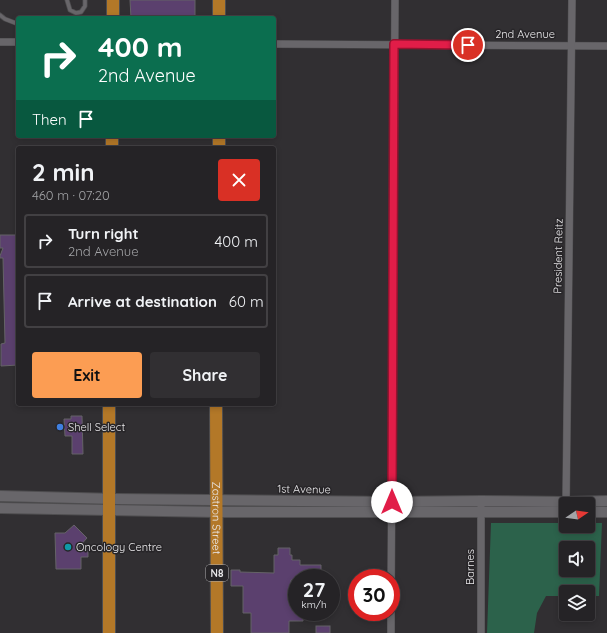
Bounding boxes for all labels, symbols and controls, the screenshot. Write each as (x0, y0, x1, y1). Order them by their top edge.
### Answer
street label: 2nd Avenue (495, 27, 555, 41)
pin (451, 28, 485, 62)
text: 400 m (98, 29, 183, 64)
icon: right (32, 32, 84, 84)
icon: arrive (457, 34, 479, 56)
text: 2nd Avenue (98, 64, 196, 87)
icon: arrive (75, 108, 97, 130)
text: Then (32, 110, 67, 129)
text: 2 min (32, 157, 94, 187)
button: close (218, 159, 260, 201)
text: 460 m · 07:20 (32, 187, 110, 203)
street label: President Reitz (550, 218, 566, 294)
text: Turn right (68, 224, 139, 243)
icon: right (34, 230, 56, 252)
text: 400 m (214, 232, 258, 251)
text: 2nd Avenue (68, 243, 139, 259)
icon: arrive (34, 290, 56, 312)
text: Arrive at destination (68, 292, 217, 311)
text: 60 m (229, 292, 264, 311)
button: Exit (32, 352, 142, 398)
button: Share (150, 352, 260, 398)
place label: Shell Select (68, 420, 125, 434)
marker: Shell Select (55, 422, 65, 432)
position arrow (371, 481, 413, 523)
street label: Zastron Street (209, 482, 224, 555)
street label: 1st Avenue (277, 482, 331, 496)
north arrow (559, 497, 595, 533)
map controls (559, 497, 595, 621)
place label: Oncology Centre (76, 540, 162, 554)
button: sound (559, 541, 595, 577)
marker: Oncology Centre (63, 542, 73, 552)
street label: Barnes (463, 549, 477, 585)
road number: N8 (206, 565, 228, 581)
speed limit sign: 30 (348, 569, 400, 621)
text: 27 (303, 577, 325, 602)
button: layers (559, 585, 595, 621)
text: km/h (301, 598, 327, 611)

